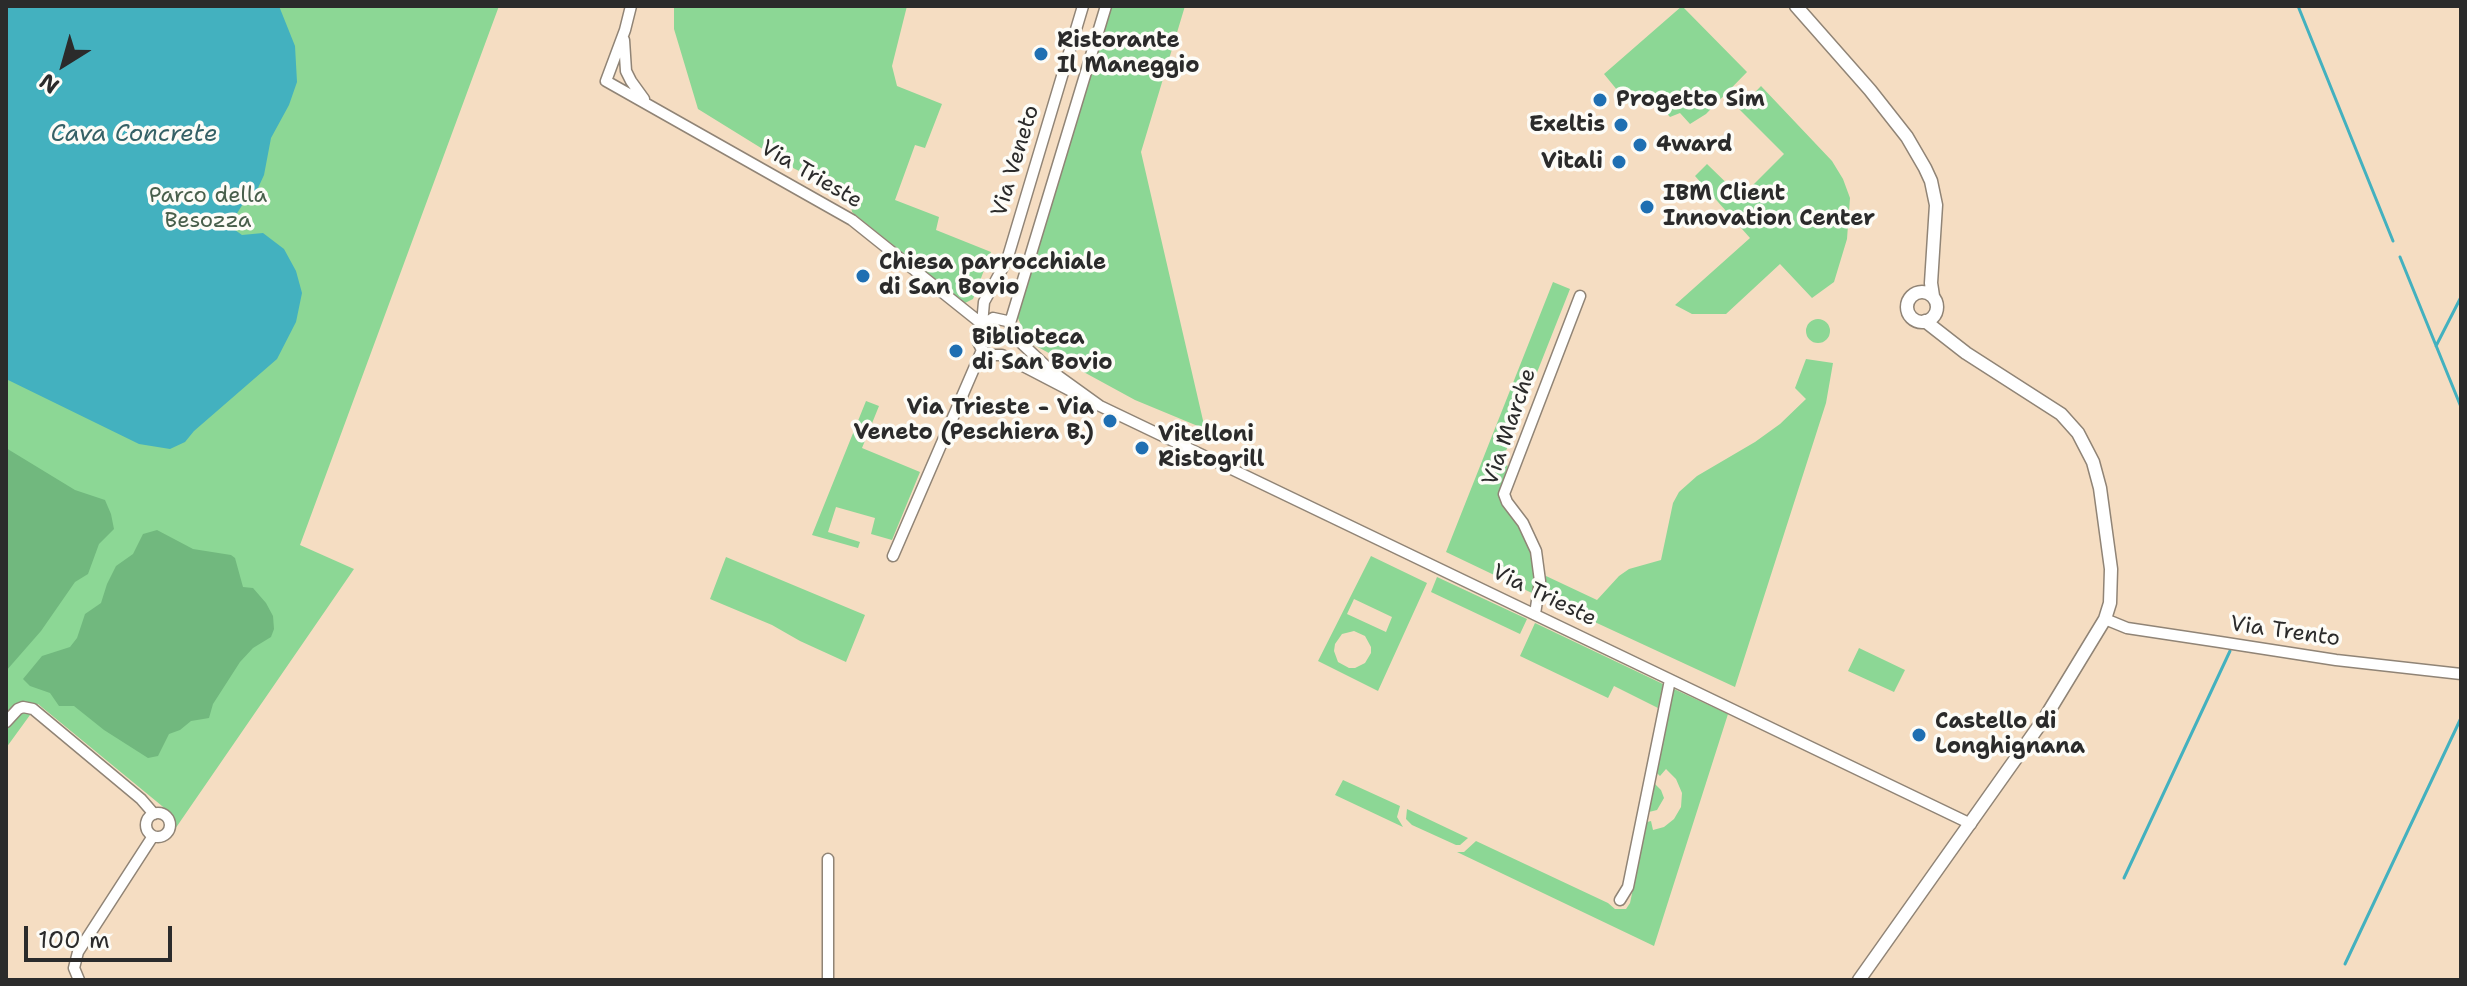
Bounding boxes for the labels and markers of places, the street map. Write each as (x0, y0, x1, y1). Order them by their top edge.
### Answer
place label: Ristorante Il Maneggio (1057, 28, 1200, 80)
marker: Ristorante Il Maneggio (1032, 45, 1050, 63)
place label: Progetto Sim (1616, 87, 1765, 113)
marker: Progetto Sim (1591, 91, 1609, 109)
place label: Exeltis (1529, 112, 1605, 138)
marker: Exeltis (1612, 116, 1630, 134)
place label: 4ward (1656, 132, 1732, 158)
marker: 4ward (1631, 136, 1649, 154)
place label: Vitali (1541, 149, 1603, 175)
marker: Vitali (1610, 153, 1628, 171)
place label: IBM Client Innovation Center (1663, 181, 1875, 232)
marker: IBM Client Innovation Center (1638, 198, 1656, 216)
place label: Chiesa parrocchiale di San Bovio (879, 250, 1106, 302)
marker: Chiesa parrocchiale di San Bovio (854, 267, 872, 285)
place label: Biblioteca di San Bovio (972, 325, 1113, 376)
marker: Biblioteca di San Bovio (947, 342, 965, 360)
place label: Via Trieste - Via Veneto (Peschiera B.) (853, 395, 1094, 446)
marker: Via Trieste - Via Veneto (Peschiera B.) (1101, 412, 1119, 430)
place label: Vitelloni Ristogrill (1158, 422, 1264, 474)
marker: Vitelloni Ristogrill (1133, 439, 1151, 457)
place label: Castello di Longhignana (1935, 709, 2085, 760)
marker: Castello di Longhignana (1910, 726, 1928, 744)

